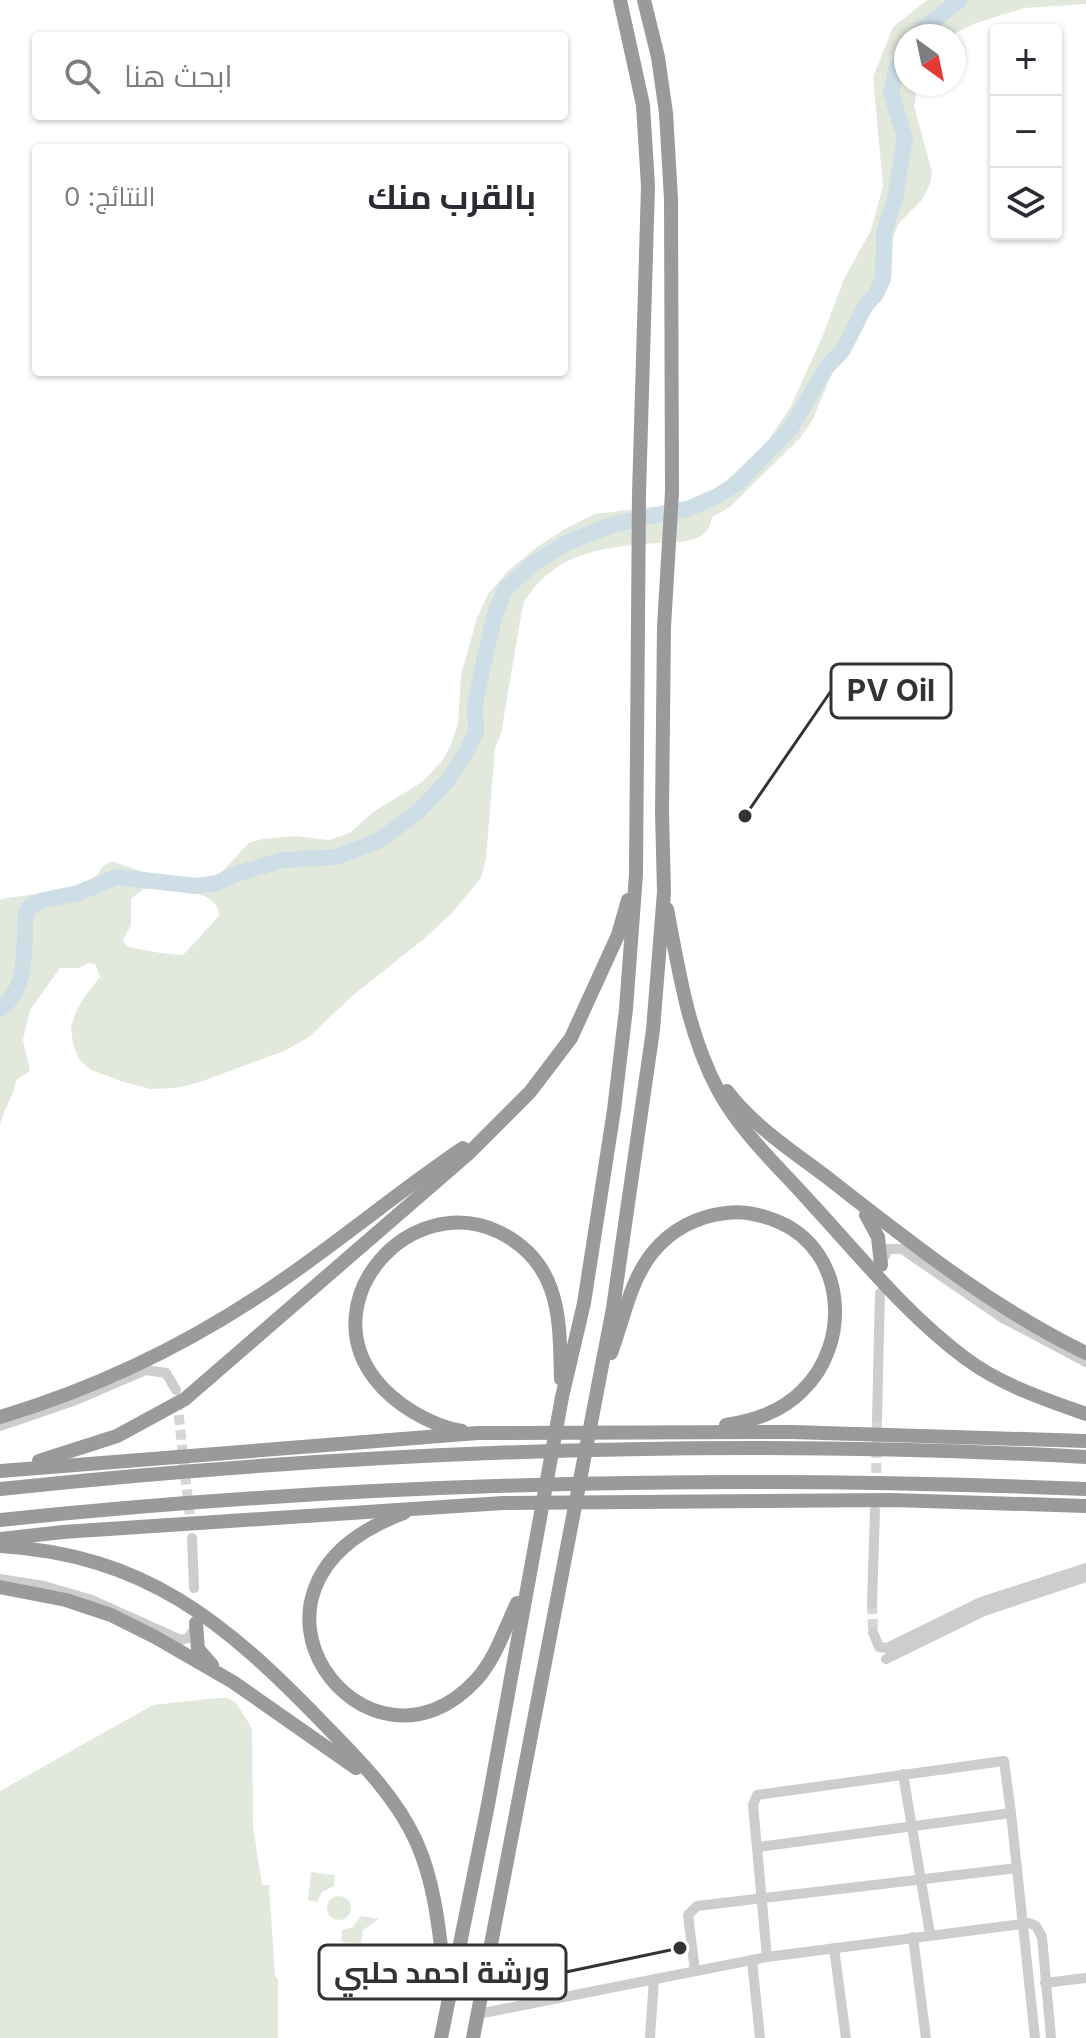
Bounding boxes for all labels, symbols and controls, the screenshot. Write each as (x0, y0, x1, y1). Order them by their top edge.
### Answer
north arrow (894, 24, 966, 96)
map controls (990, 24, 1062, 240)
button: + (990, 24, 1062, 96)
search box (32, 32, 568, 120)
icon: search (60, 54, 104, 98)
text: ابحث هنا (124, 58, 233, 94)
button: − (990, 96, 1062, 168)
button: layers (990, 168, 1062, 240)
text: بالقرب منك (368, 176, 536, 217)
text: النتائج: 0 (64, 181, 156, 212)
callout: PV Oil (831, 664, 951, 718)
text: PV Oil (847, 672, 935, 708)
callout: ورشة احمد حلبي (319, 1945, 566, 1999)
text: ورشة احمد حلبي (334, 1954, 550, 1997)

